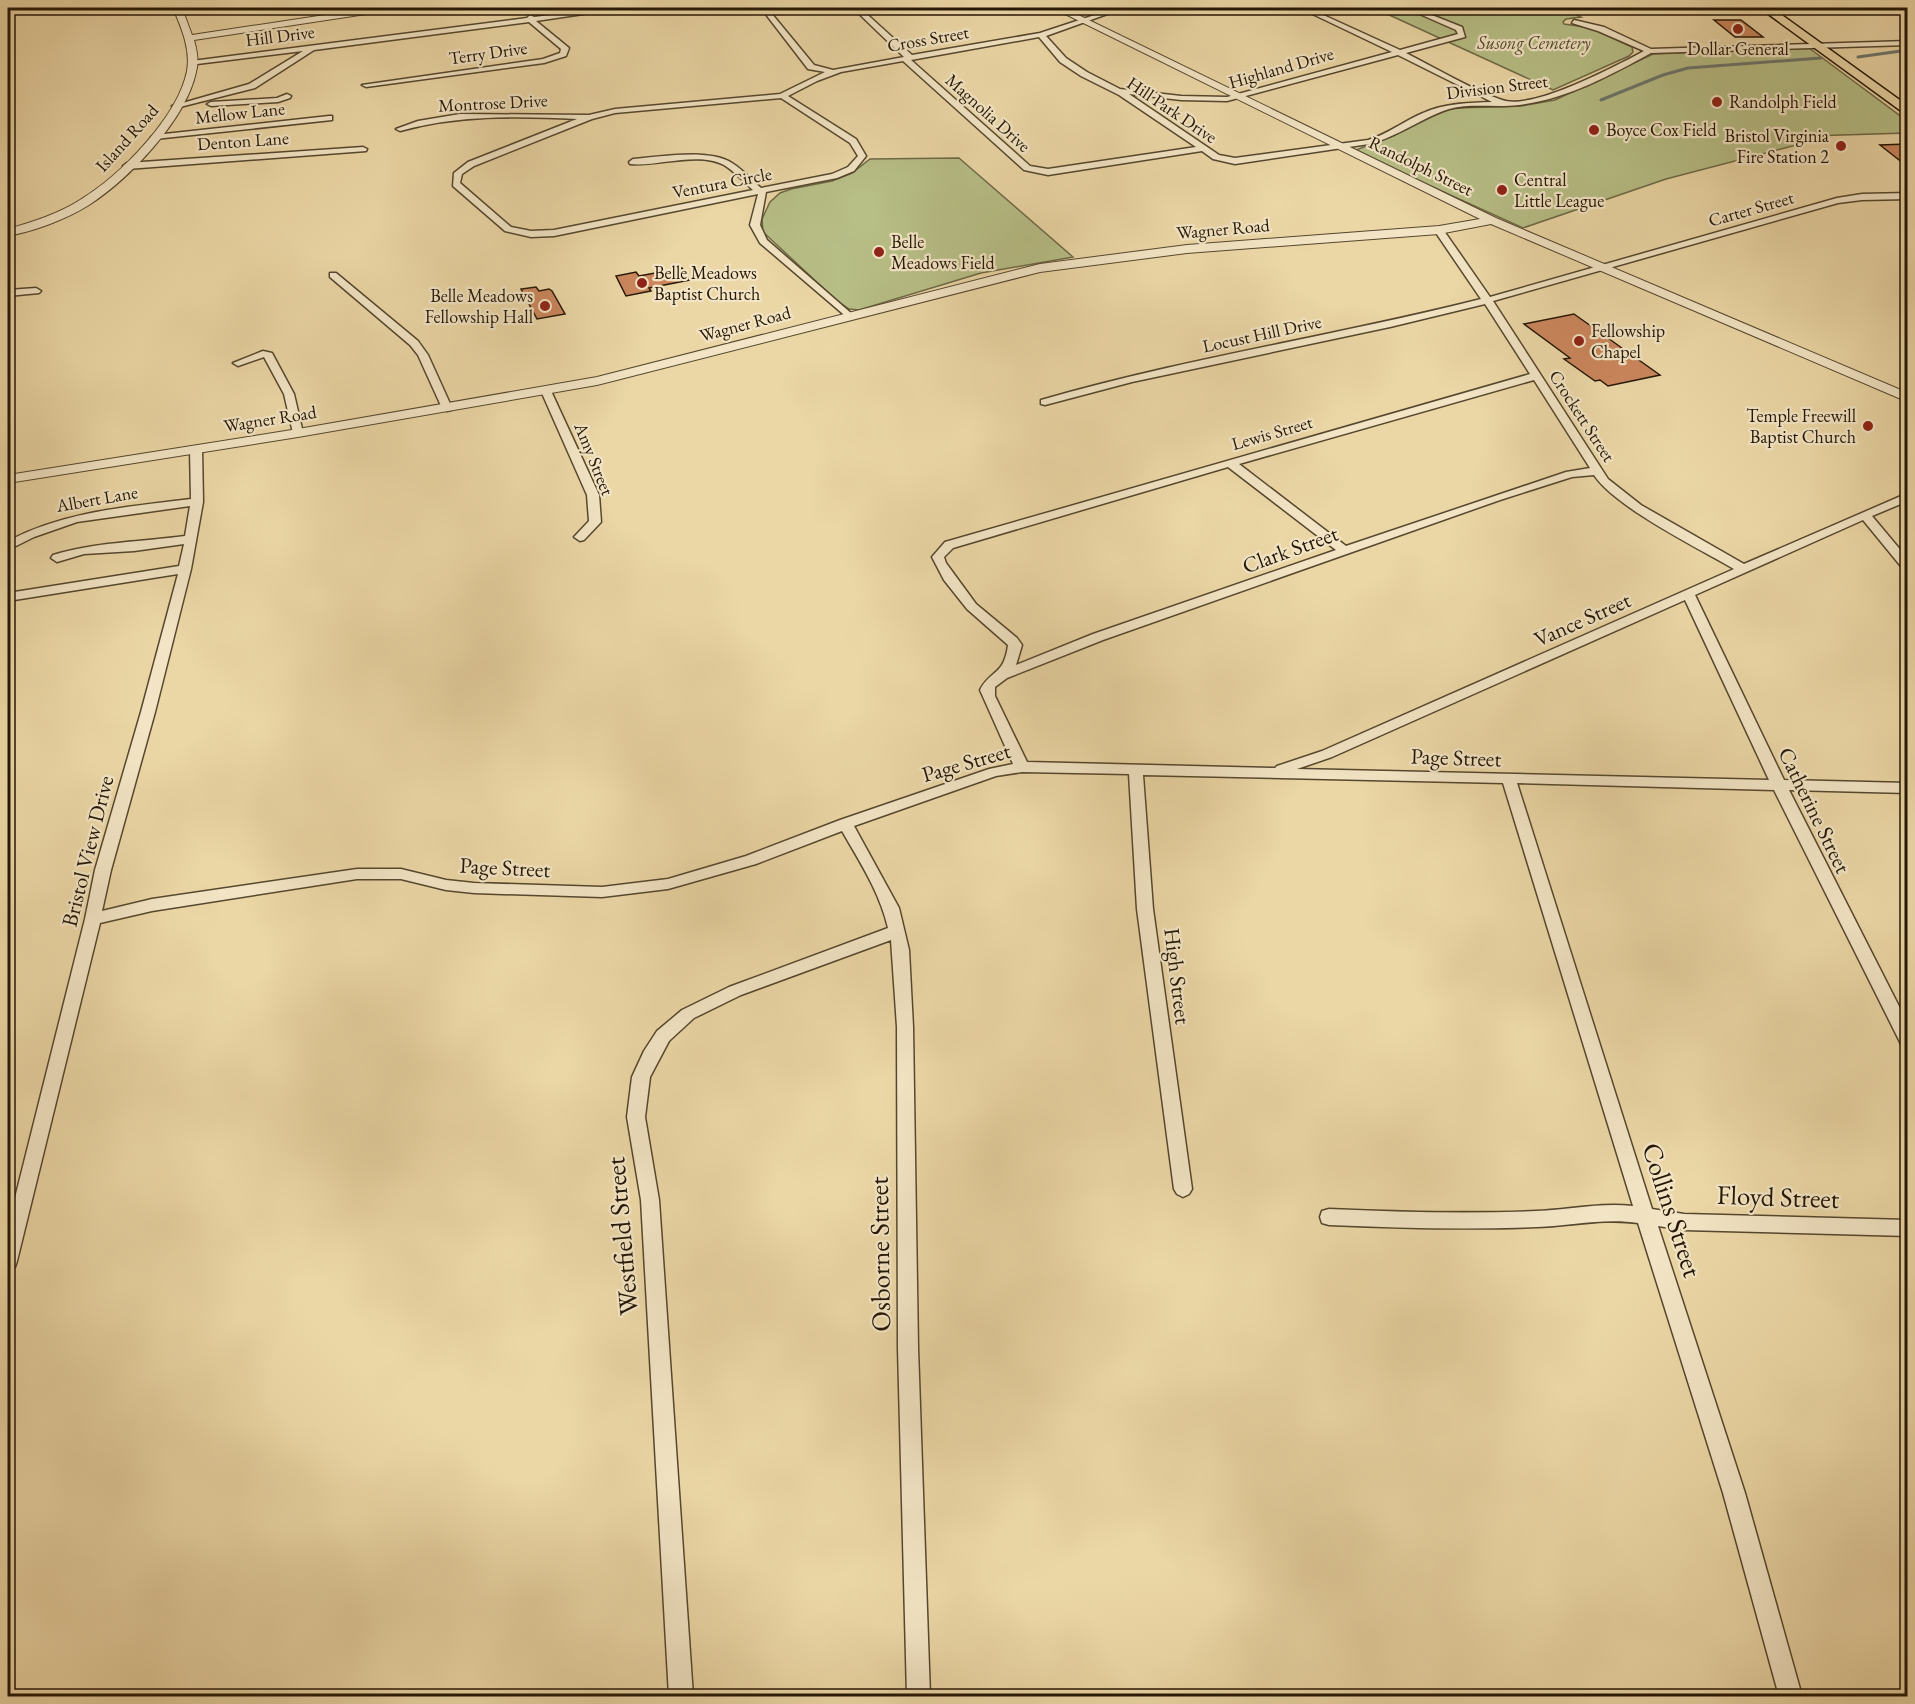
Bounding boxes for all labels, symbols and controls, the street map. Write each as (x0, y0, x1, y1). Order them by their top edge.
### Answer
street label: Hill Drive (244, 20, 316, 51)
street label: Cross Street (885, 20, 971, 57)
marker: Dollar General (1731, 22, 1745, 36)
park label: Susong Cemetery (1476, 31, 1591, 55)
street label: Terry Drive (447, 36, 529, 69)
place label: Dollar General (1687, 37, 1789, 60)
street label: Highland Drive (1226, 42, 1336, 93)
street label: Magnolia Drive (941, 68, 1036, 157)
street label: Division Street (1445, 69, 1549, 104)
street label: Hill Park Drive (1123, 71, 1222, 148)
street label: Montrose Drive (438, 88, 548, 117)
place label: Randolph Field (1729, 90, 1837, 113)
marker: Randolph Field (1710, 95, 1724, 109)
street label: Mellow Lane (194, 96, 286, 129)
street label: Island Road (90, 98, 164, 176)
place label: Boyce Cox Field (1606, 118, 1717, 141)
marker: Boyce Cox Field (1587, 123, 1601, 137)
place label: Bristol Virginia Fire Station 2 (1724, 124, 1830, 168)
street label: Denton Lane (196, 126, 290, 155)
street label: Randolph Street (1365, 130, 1477, 201)
marker: Bristol Virginia Fire Station 2 (1834, 139, 1848, 153)
street label: Ventura Circle (670, 162, 773, 203)
place label: Central Little League (1514, 168, 1604, 212)
marker: Central Little League (1495, 183, 1509, 197)
street label: Carter Street (1705, 185, 1797, 232)
street label: Wagner Road (1175, 213, 1271, 244)
place label: Belle Meadows Field (891, 230, 996, 274)
marker: Belle Meadows Field (872, 245, 886, 259)
place label: Belle Meadows Baptist Church (654, 261, 760, 305)
marker: Belle Meadows Baptist Church (635, 276, 649, 290)
place label: Belle Meadows Fellowship Hall (425, 284, 533, 328)
marker: Belle Meadows Fellowship Hall (538, 299, 552, 313)
street label: Wagner Road (697, 300, 794, 347)
street label: Locust Hill Drive (1200, 310, 1323, 357)
place label: Fellowship Chapel (1591, 319, 1665, 363)
marker: Fellowship Chapel (1572, 334, 1586, 348)
street label: Crockett Street (1544, 365, 1621, 466)
street label: Wagner Road (222, 400, 319, 437)
place label: Temple Freewill Baptist Church (1746, 404, 1856, 448)
street label: Lewis Street (1229, 410, 1315, 455)
street label: Amy Street (569, 418, 620, 499)
marker: Temple Freewill Baptist Church (1861, 419, 1875, 433)
street label: Albert Lane (53, 480, 140, 517)
street label: Clark Street (1238, 519, 1342, 580)
street label: Vance Street (1529, 585, 1635, 654)
street label: Page Street (919, 736, 1014, 789)
street label: Page Street (1410, 741, 1502, 774)
street label: Catherine Street (1772, 742, 1858, 878)
street label: Bristol View Drive (55, 772, 120, 930)
street label: Page Street (459, 851, 551, 884)
street label: High Street (1157, 926, 1198, 1026)
street label: Collins Street (1634, 1138, 1711, 1282)
street label: Westfield Street (597, 1155, 646, 1317)
street label: Osborne Street (861, 1176, 898, 1332)
street label: Floyd Street (1716, 1177, 1840, 1216)

